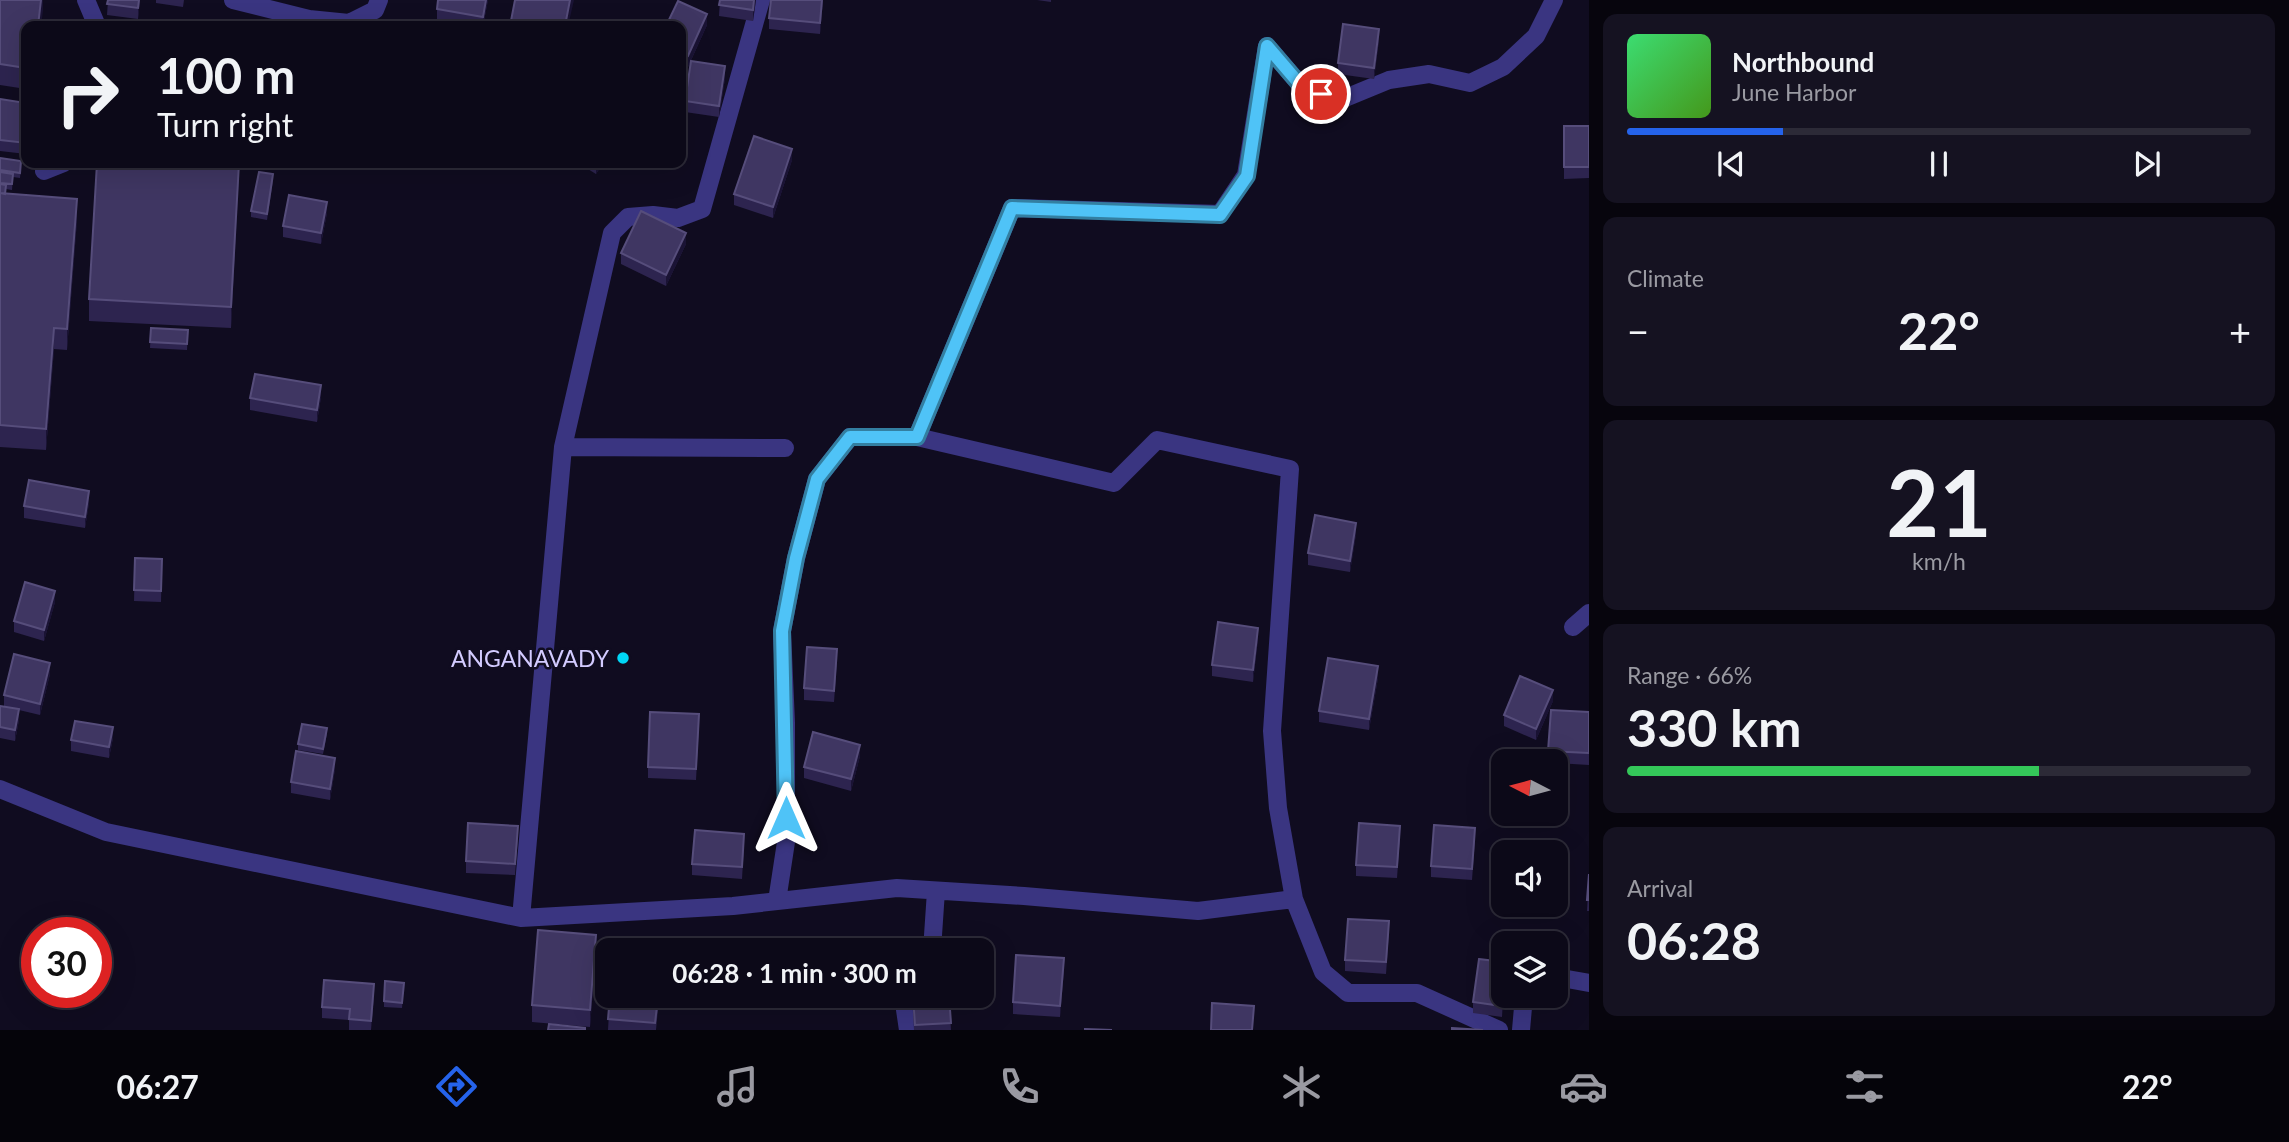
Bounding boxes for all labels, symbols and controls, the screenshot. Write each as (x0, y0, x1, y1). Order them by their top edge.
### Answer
text: 100 m (157, 46, 295, 104)
text: Northbound (1732, 46, 1874, 78)
icon: right (42, 49, 133, 140)
pin (1291, 64, 1351, 124)
icon: arrive (1302, 75, 1340, 113)
text: June Harbor (1732, 78, 1856, 106)
text: Turn right (157, 105, 293, 144)
icon: previous (1712, 145, 1750, 183)
icon: pause (1920, 145, 1958, 183)
icon: next (2128, 145, 2166, 183)
text: Climate (1627, 264, 1704, 292)
text: 22° (1898, 299, 1980, 361)
text: − (1627, 308, 1649, 354)
text: + (2229, 308, 2251, 354)
text: 21 (1886, 447, 1992, 556)
text: km/h (1912, 547, 1966, 575)
place label: ANGANAVADY (451, 644, 610, 672)
marker: ANGANAVADY (615, 650, 631, 666)
text: Range · 66% (1627, 661, 1752, 689)
text: 330 km (1627, 696, 1801, 758)
north arrow (1491, 749, 1568, 826)
map controls (1491, 749, 1568, 1008)
position arrow (749, 781, 823, 855)
button: sound (1491, 840, 1568, 917)
text: Arrival (1627, 874, 1693, 902)
text: 06:28 (1627, 909, 1761, 971)
speed limit sign: 30 (21, 917, 112, 1008)
button: layers (1491, 931, 1568, 1008)
text: 06:28 · 1 min · 300 m (672, 957, 917, 989)
icon: directions (432, 1062, 481, 1111)
icon: music (713, 1062, 762, 1111)
icon: phone (995, 1062, 1044, 1111)
icon: climate (1277, 1062, 1326, 1111)
icon: car (1559, 1062, 1608, 1111)
icon: filters (1840, 1062, 1889, 1111)
text: 06:27 (116, 1067, 199, 1106)
text: 22° (2122, 1067, 2173, 1106)

